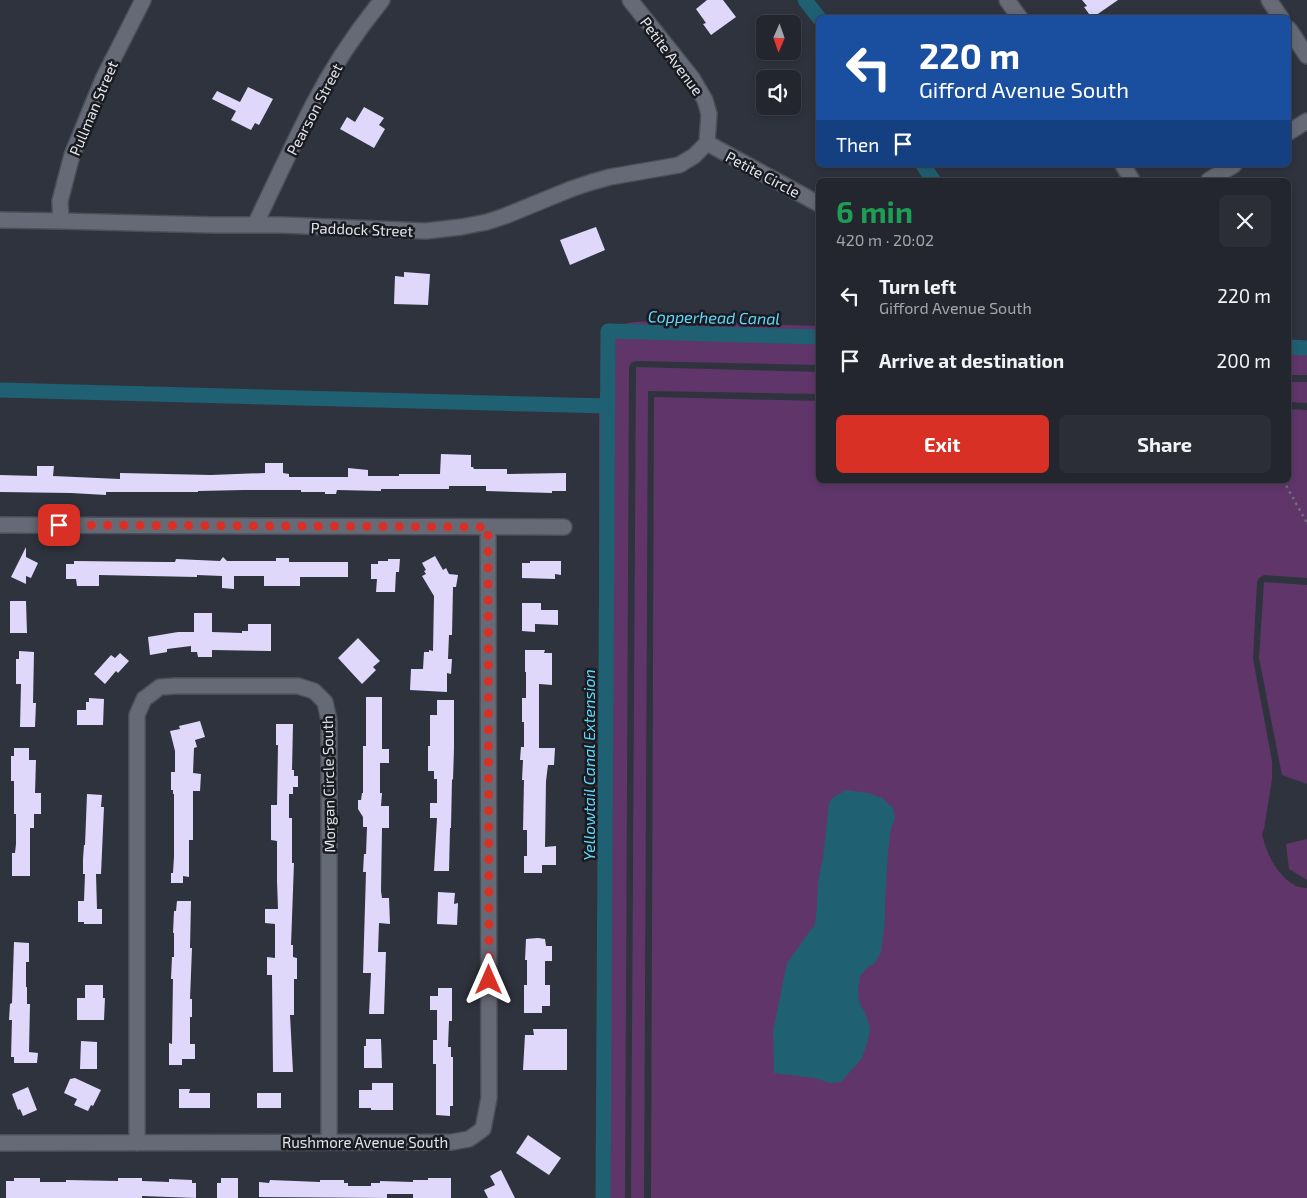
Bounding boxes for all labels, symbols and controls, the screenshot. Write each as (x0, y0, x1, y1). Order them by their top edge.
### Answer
street label: Petite Avenue (637, 13, 707, 99)
north arrow (756, 15, 801, 60)
map controls (756, 15, 801, 115)
text: 220 m (919, 34, 1020, 76)
icon: left (836, 35, 901, 100)
street label: Pullman Street (65, 58, 121, 158)
street label: Pearson Street (282, 60, 346, 158)
button: sound (756, 70, 801, 115)
text: Gifford Avenue South (919, 76, 1129, 102)
icon: arrive (889, 130, 917, 158)
text: Then (836, 133, 879, 156)
street label: Petite Circle (723, 147, 803, 201)
text: 6 min (836, 193, 913, 229)
button: close (1219, 195, 1271, 247)
street label: Paddock Street (310, 218, 414, 240)
text: 420 m · 20:02 (836, 230, 934, 249)
text: Turn left (879, 275, 956, 298)
icon: left (836, 282, 864, 310)
text: 220 m (1217, 284, 1271, 307)
text: Gifford Avenue South (879, 298, 1032, 317)
water label: Copperhead Canal (648, 306, 780, 328)
icon: arrive (836, 347, 864, 375)
text: Arrive at destination (879, 349, 1064, 372)
text: 200 m (1217, 349, 1271, 372)
button: Exit (836, 415, 1049, 473)
button: Share (1059, 415, 1271, 473)
pin (38, 504, 80, 546)
icon: arrive (45, 511, 73, 539)
water label: Yellowtail Canal Extension (579, 669, 598, 861)
street label: Morgan Circle South (318, 715, 338, 853)
position arrow (462, 953, 514, 1005)
street label: Rushmore Avenue South (282, 1133, 448, 1151)

